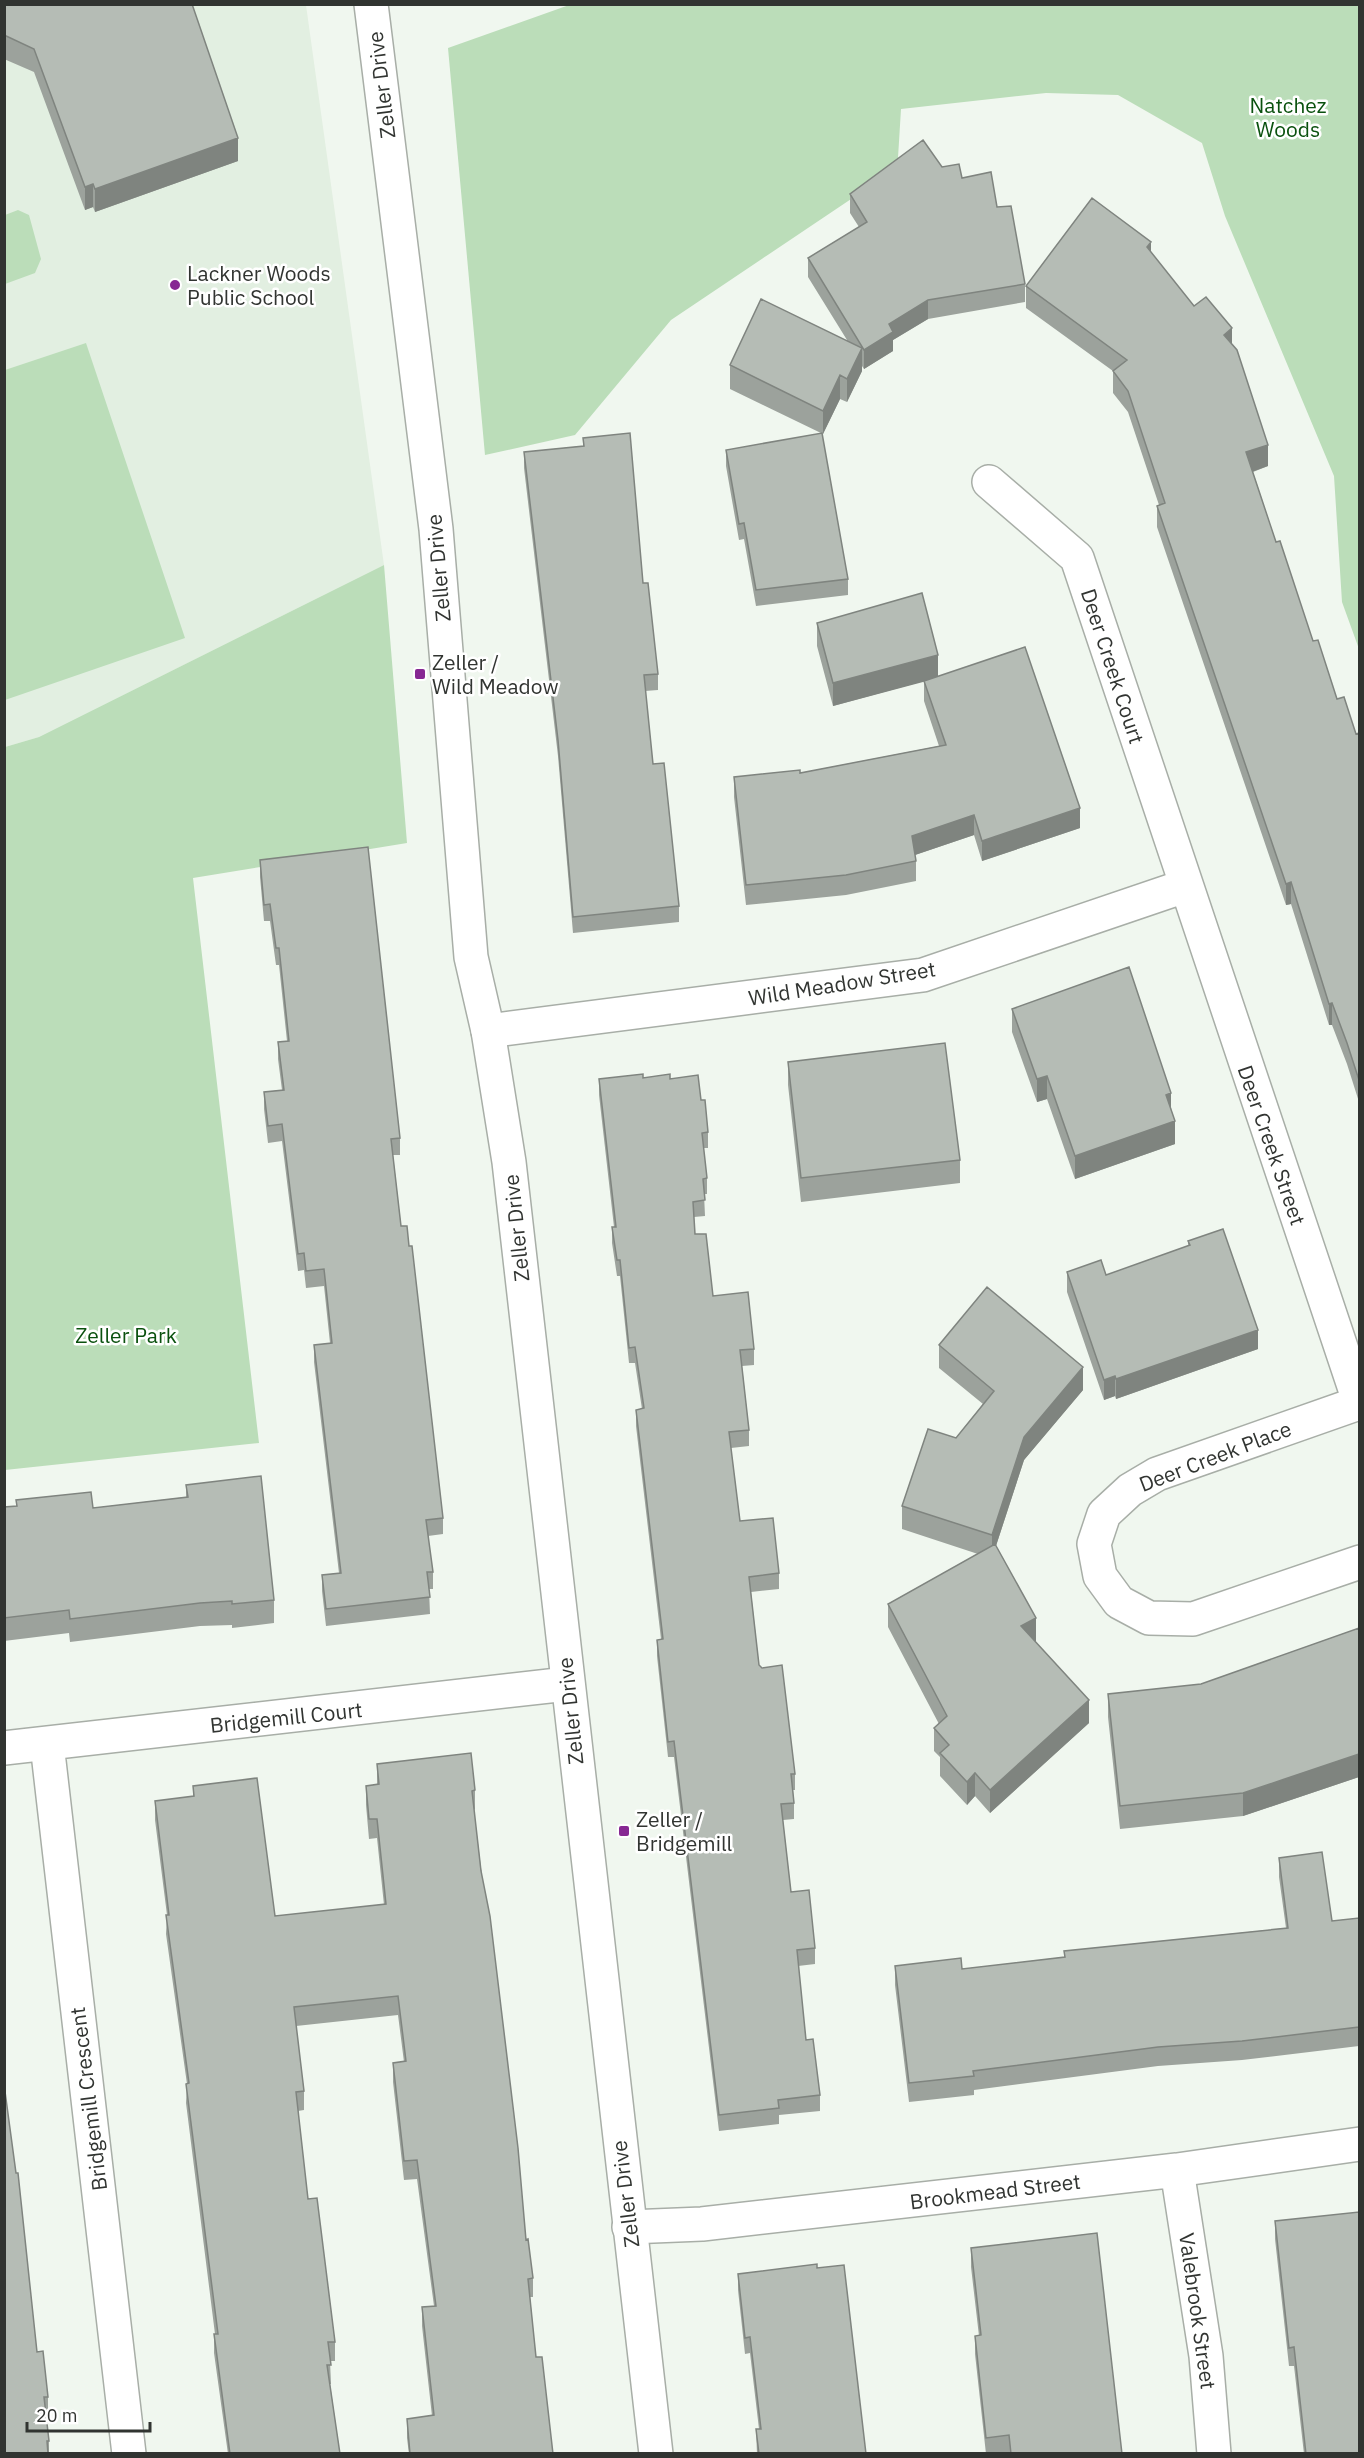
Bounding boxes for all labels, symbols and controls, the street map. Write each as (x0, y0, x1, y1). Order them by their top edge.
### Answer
street label: Zeller Drive (361, 30, 401, 140)
park label: Natchez Woods (1249, 91, 1327, 143)
place label: Lackner Woods Public School (187, 259, 331, 311)
marker: Lackner Woods Public School (168, 278, 182, 292)
street label: Zeller Drive (419, 513, 457, 623)
street label: Deer Creek Court (1075, 585, 1151, 747)
place label: Zeller / Wild Meadow (432, 648, 559, 700)
marker: Zeller / Wild Meadow (413, 667, 427, 681)
street label: Wild Meadow Street (746, 954, 938, 1012)
street label: Deer Creek Street (1232, 1061, 1312, 1229)
street label: Zeller Drive (496, 1173, 536, 1283)
park label: Zeller Park (75, 1321, 177, 1349)
street label: Deer Creek Place (1135, 1414, 1295, 1498)
street label: Zeller Drive (550, 1656, 590, 1766)
street label: Bridgemill Court (208, 1695, 364, 1739)
place label: Zeller / Bridgemill (636, 1805, 733, 1857)
marker: Zeller / Bridgemill (617, 1824, 631, 1838)
street label: Bridgemill Crescent (63, 2006, 113, 2192)
street label: Zeller Drive (605, 2139, 645, 2249)
street label: Brookmead Street (908, 2167, 1082, 2215)
street label: Valebrook Street (1173, 2231, 1223, 2391)
scale bar (27, 2395, 150, 2433)
text: 20 m (36, 2404, 78, 2427)

